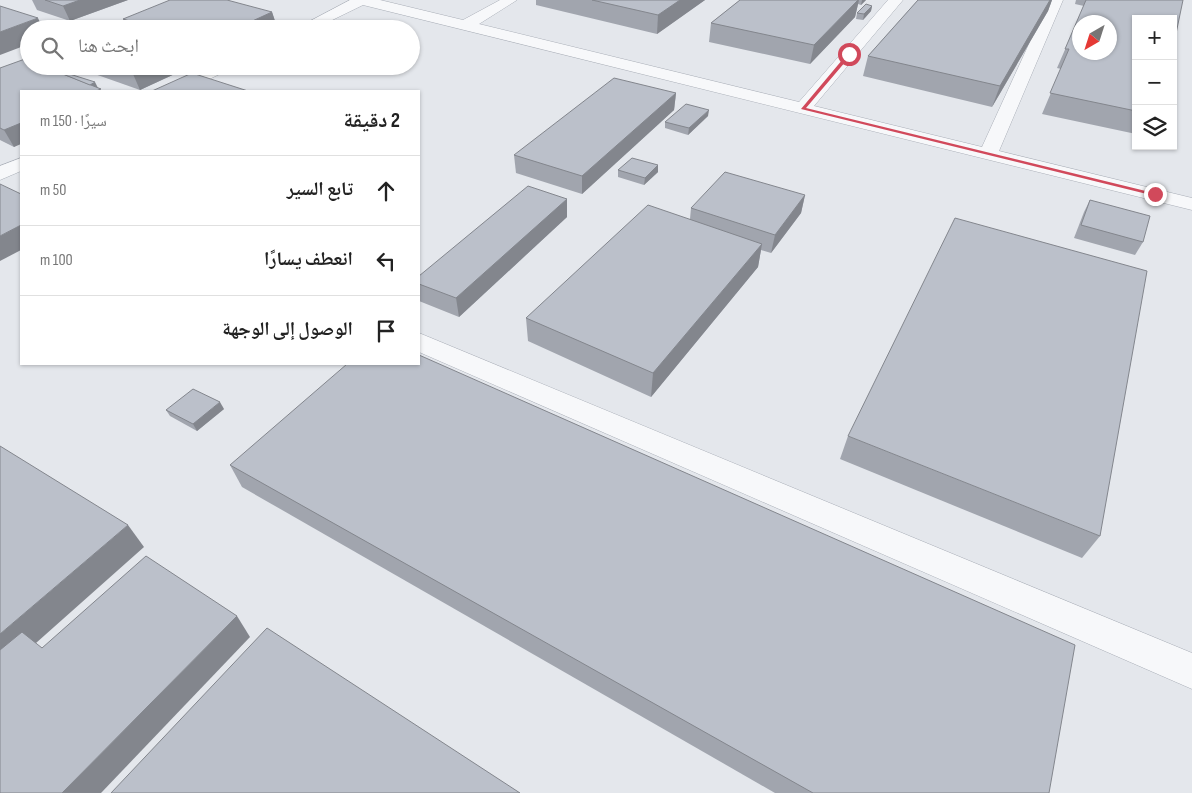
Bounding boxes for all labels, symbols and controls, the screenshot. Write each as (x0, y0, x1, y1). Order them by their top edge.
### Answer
north arrow (1072, 15, 1117, 60)
map controls (1132, 15, 1177, 150)
button: + (1132, 15, 1177, 60)
search box (20, 20, 420, 75)
icon: search (38, 34, 66, 62)
text: ابحث هنا (78, 35, 139, 58)
route start (838, 43, 861, 66)
button: − (1132, 60, 1177, 105)
button: layers (1132, 105, 1177, 150)
text: 2 دقيقة (343, 108, 400, 133)
text: سيرًا · 150 m (40, 112, 107, 131)
icon: ahead (372, 177, 400, 205)
text: تابع السير (287, 178, 353, 201)
text: 50 m (40, 181, 66, 200)
route end (1144, 183, 1167, 206)
icon: left (372, 247, 400, 275)
text: انعطف يسارًا (264, 248, 353, 271)
text: 100 m (40, 251, 73, 270)
icon: arrive (372, 317, 400, 345)
text: الوصول إلى الوجهة (222, 318, 353, 341)

